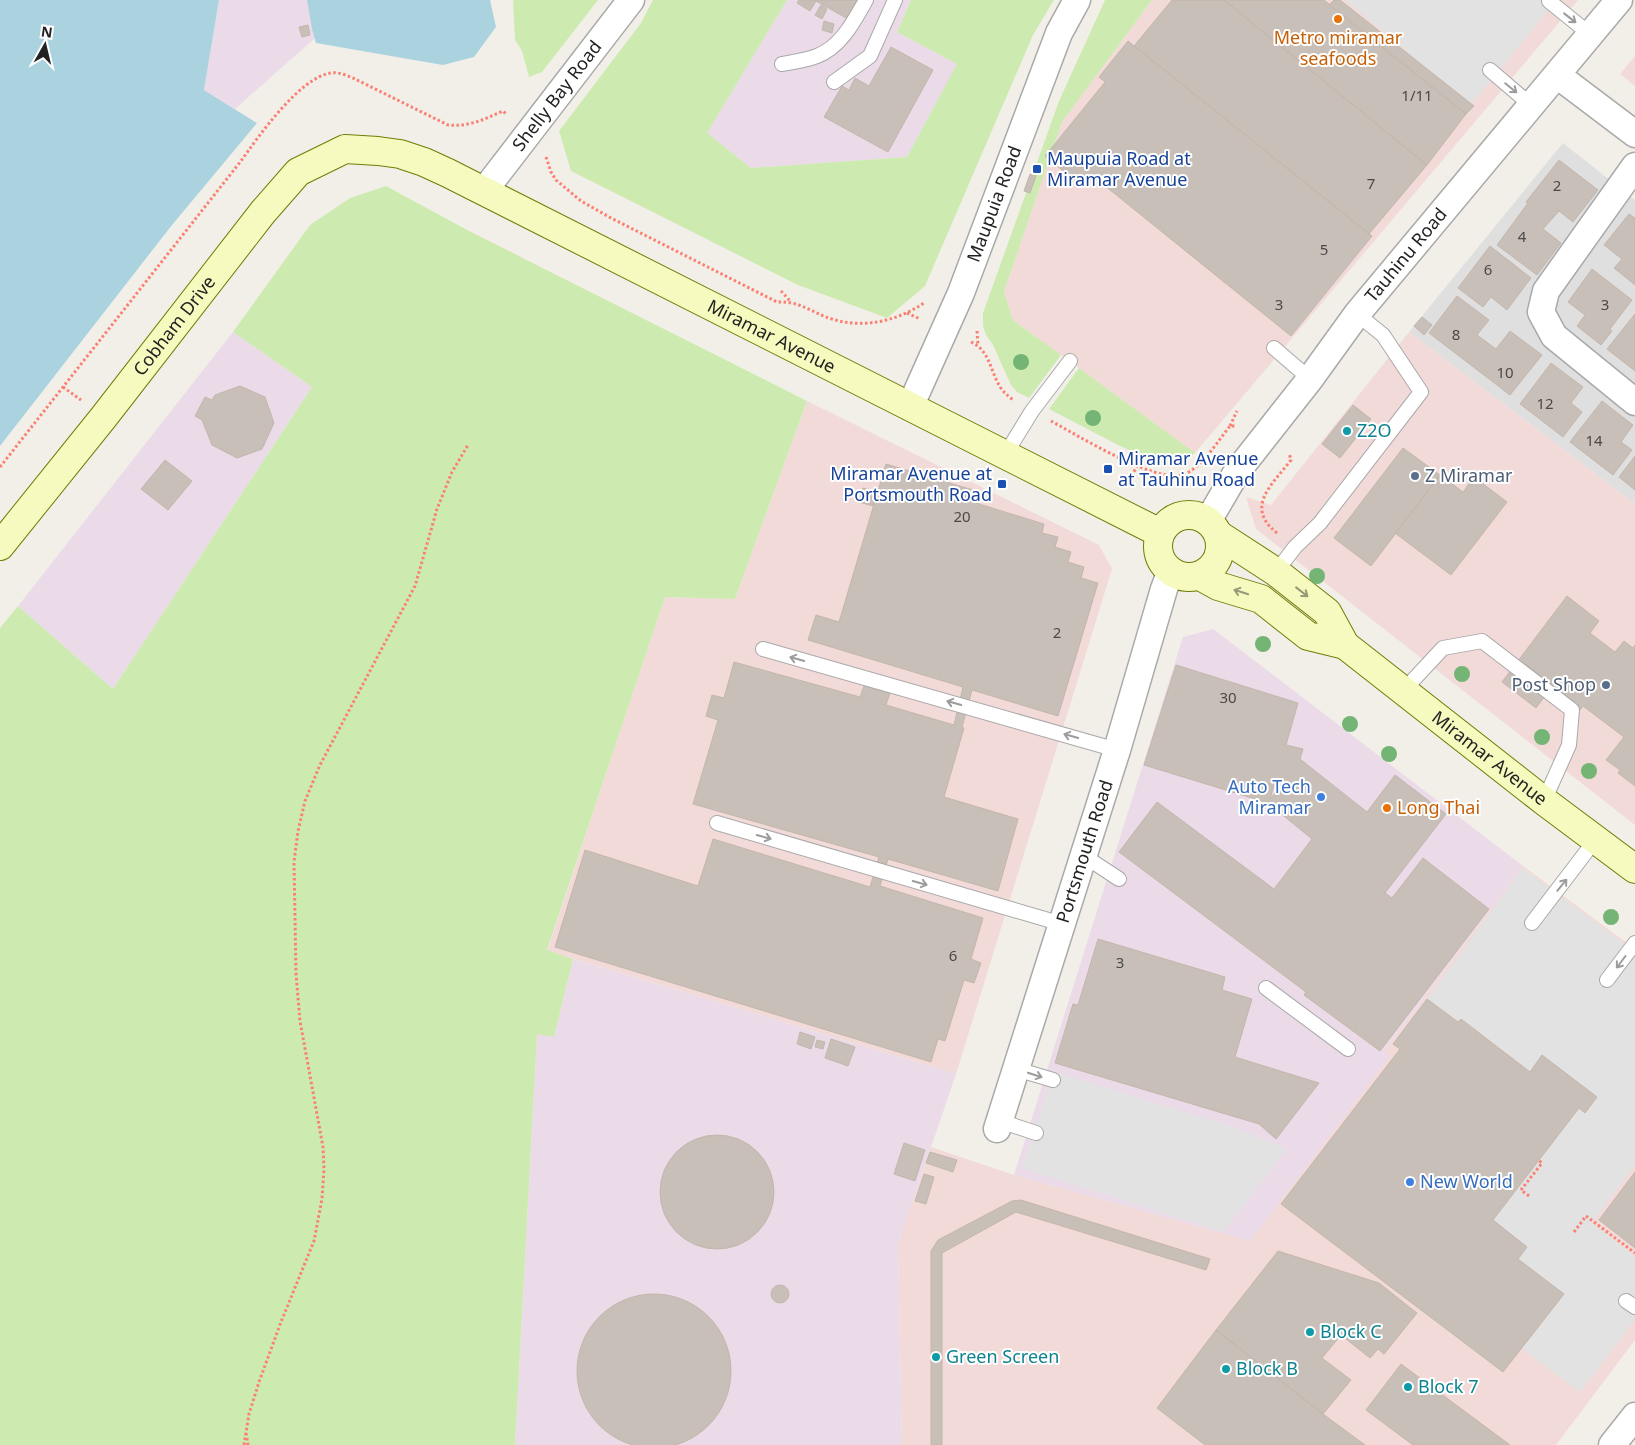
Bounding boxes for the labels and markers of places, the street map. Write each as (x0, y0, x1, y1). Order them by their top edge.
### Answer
marker: Metro miramar seafoods (1332, 13, 1344, 25)
place label: Metro miramar seafoods (1274, 25, 1403, 70)
place label: Maupuia Road at Miramar Avenue (1047, 146, 1191, 191)
marker: Maupuia Road at Miramar Avenue (1031, 163, 1043, 175)
place label: Z2O (1357, 418, 1392, 442)
marker: Z2O (1341, 425, 1353, 437)
place label: Miramar Avenue at Tauhinu Road (1118, 446, 1258, 491)
place label: Miramar Avenue at Portsmouth Road (830, 461, 992, 506)
marker: Miramar Avenue at Tauhinu Road (1102, 463, 1114, 475)
place label: Z Miramar (1425, 463, 1513, 487)
marker: Z Miramar (1409, 470, 1421, 482)
marker: Miramar Avenue at Portsmouth Road (996, 478, 1008, 490)
place label: Post Shop (1511, 672, 1596, 696)
marker: Post Shop (1600, 679, 1612, 691)
place label: Auto Tech Miramar (1228, 774, 1312, 819)
marker: Auto Tech Miramar (1315, 791, 1327, 803)
place label: Long Thai (1397, 795, 1480, 819)
marker: Long Thai (1381, 802, 1393, 814)
place label: New World (1420, 1169, 1513, 1193)
marker: New World (1404, 1176, 1416, 1188)
place label: Block C (1320, 1319, 1382, 1343)
marker: Block C (1304, 1326, 1316, 1338)
place label: Green Screen (946, 1344, 1059, 1368)
marker: Green Screen (930, 1351, 942, 1363)
place label: Block B (1236, 1356, 1298, 1380)
marker: Block B (1220, 1363, 1232, 1375)
place label: Block 7 (1418, 1374, 1478, 1398)
marker: Block 7 (1402, 1381, 1414, 1393)

